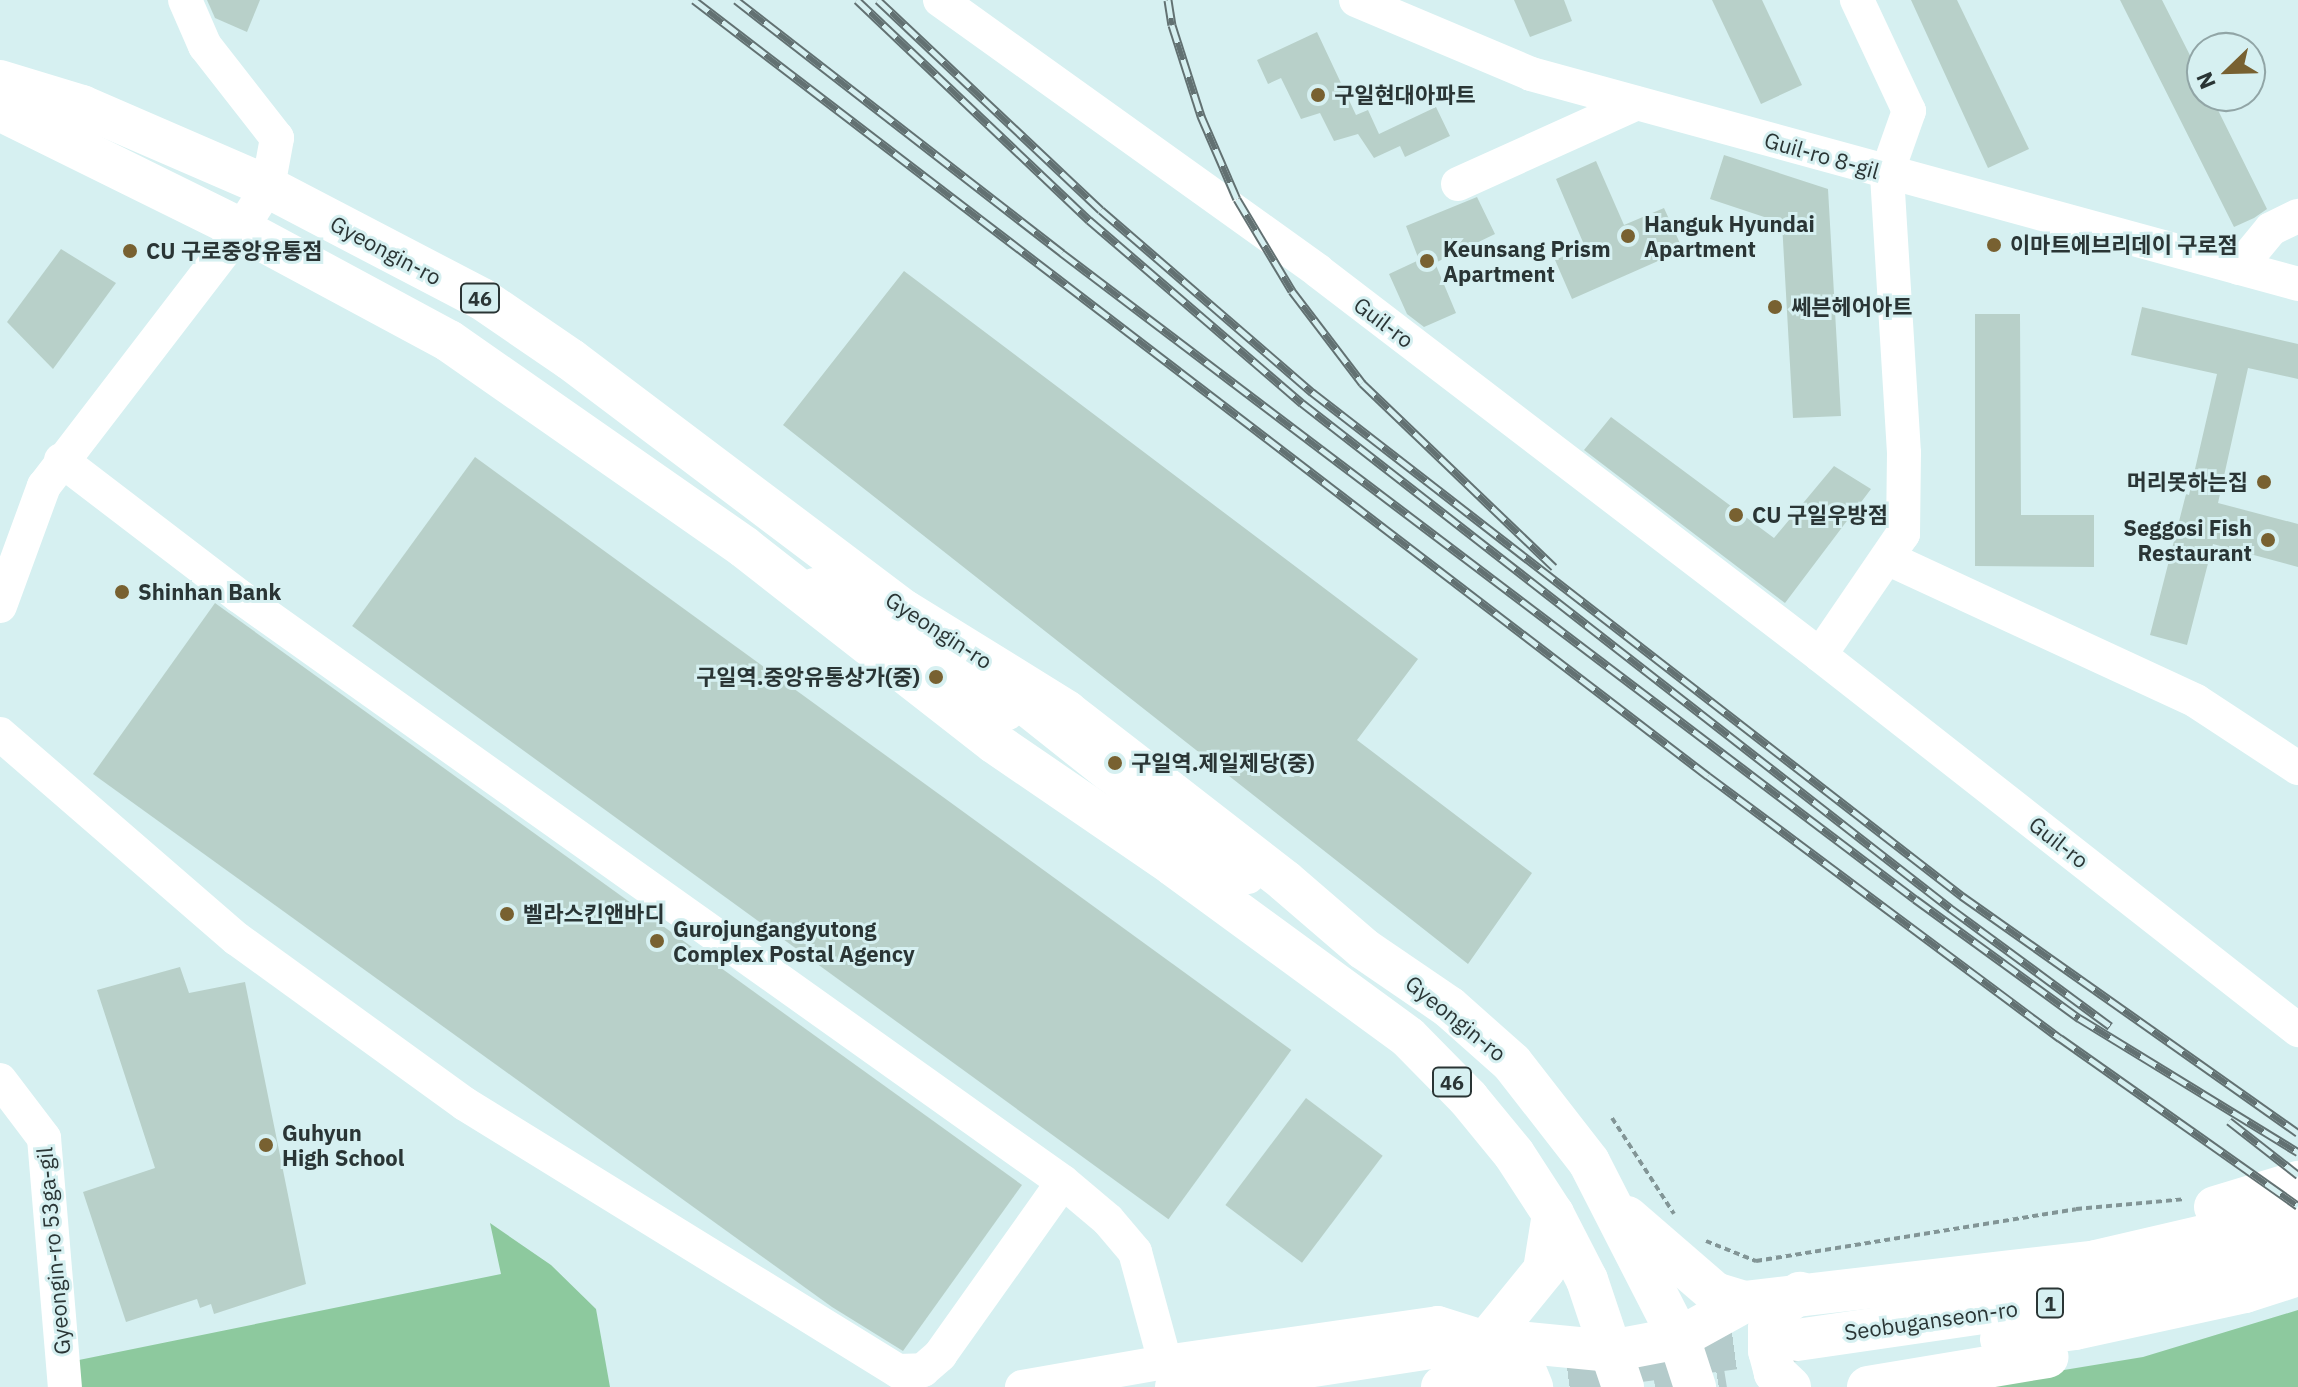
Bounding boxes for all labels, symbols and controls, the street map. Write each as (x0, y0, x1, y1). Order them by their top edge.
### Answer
north arrow (2186, 32, 2266, 112)
text: N (2189, 68, 2222, 94)
place label: 구일현대아파트 (1334, 82, 1476, 108)
marker: 구일현대아파트 (1309, 86, 1327, 104)
street label: Guil-ro 8-gil (1761, 126, 1883, 184)
street label: Gyeongin-ro (326, 210, 446, 290)
place label: Hanguk Hyundai Apartment (1644, 210, 1815, 262)
marker: Hanguk Hyundai Apartment (1619, 227, 1637, 245)
place label: 이마트에브리데이 구로점 (2010, 232, 2238, 258)
place label: Keunsang Prism Apartment (1443, 235, 1611, 286)
marker: 이마트에브리데이 구로점 (1985, 236, 2003, 254)
place label: CU 구로중앙유통점 (146, 238, 322, 264)
marker: CU 구로중앙유통점 (121, 242, 139, 260)
marker: Keunsang Prism Apartment (1418, 252, 1436, 270)
road number: 46 (460, 282, 500, 314)
street label: Guil-ro (1349, 291, 1419, 353)
place label: 쎄븐헤어아트 (1791, 294, 1912, 320)
marker: 쎄븐헤어아트 (1766, 298, 1784, 316)
place label: 머리못하는집 (2127, 469, 2248, 495)
marker: 머리못하는집 (2255, 473, 2273, 491)
place label: CU 구일우방점 (1752, 502, 1888, 528)
marker: CU 구일우방점 (1727, 506, 1745, 524)
place label: Seggosi Fish Restaurant (2123, 514, 2252, 566)
marker: Seggosi Fish Restaurant (2259, 531, 2277, 549)
place label: Shinhan Bank (138, 579, 281, 605)
marker: Shinhan Bank (113, 583, 131, 601)
street label: Gyeongin-ro (881, 586, 997, 674)
place label: 구일역.중앙유통상가(중) (696, 664, 920, 690)
marker: 구일역.중앙유통상가(중) (927, 668, 945, 686)
place label: 구일역.제일제당(중) (1131, 750, 1315, 776)
marker: 구일역.제일제당(중) (1106, 754, 1124, 772)
street label: Guil-ro (2024, 811, 2094, 873)
place label: 벨라스킨앤바디 (523, 901, 665, 927)
marker: 벨라스킨앤바디 (498, 905, 516, 923)
place label: Gurojungangyutong Complex Postal Agency (673, 915, 915, 966)
marker: Gurojungangyutong Complex Postal Agency (648, 932, 666, 950)
street label: Gyeongin-ro (1400, 969, 1512, 1067)
road number: 46 (1432, 1066, 1472, 1098)
place label: Guhyun High School (282, 1119, 404, 1170)
marker: Guhyun High School (257, 1136, 275, 1154)
street label: Gyeongin-ro 53ga-gil (31, 1146, 75, 1356)
road number: 1 (2036, 1287, 2064, 1319)
street label: Seobuganseon-ro (1843, 1295, 2019, 1345)

